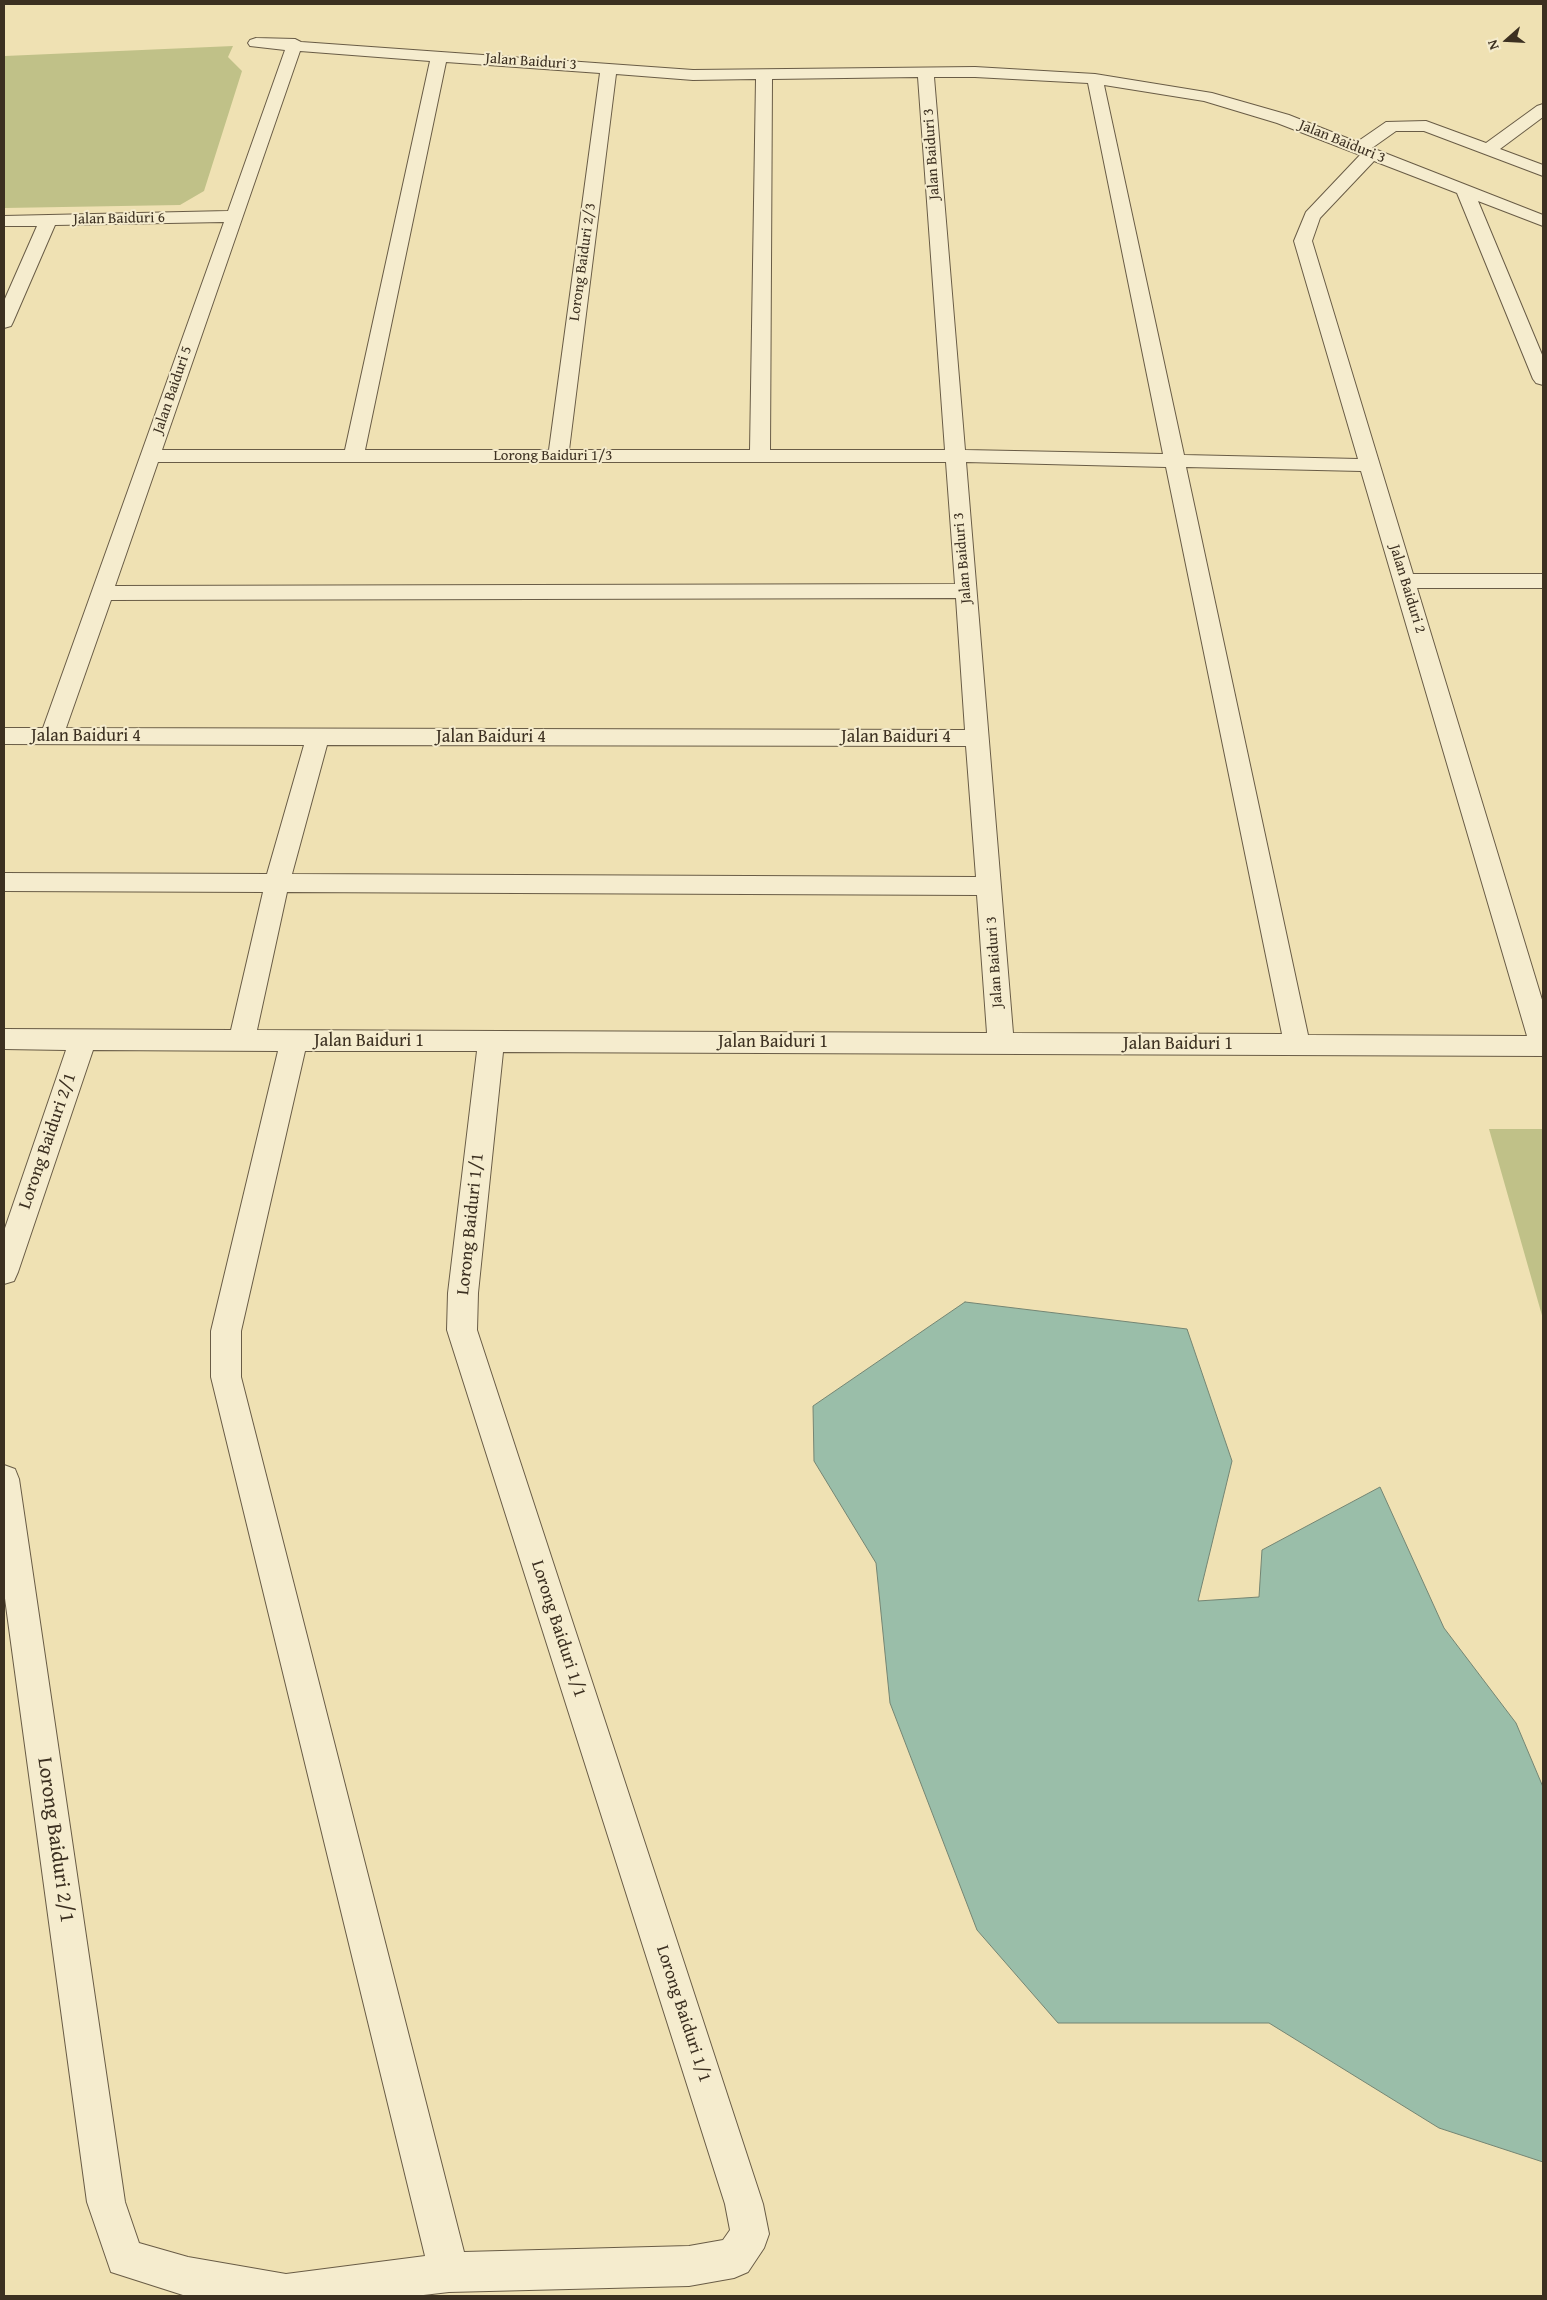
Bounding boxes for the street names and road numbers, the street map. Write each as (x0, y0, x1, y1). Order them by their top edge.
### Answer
street label: Jalan Baiduri 3 (485, 50, 577, 74)
street label: Jalan Baiduri 3 (920, 108, 944, 200)
street label: Jalan Baiduri 3 (1296, 116, 1388, 168)
street label: Lorong Baiduri 2/3 (566, 202, 600, 322)
street label: Jalan Baiduri 6 (73, 209, 165, 229)
street label: Jalan Baiduri 5 (150, 344, 196, 436)
street label: Lorong Baiduri 1/3 (494, 447, 612, 465)
street label: Jalan Baiduri 3 (950, 512, 976, 604)
street label: Jalan Baiduri 2 (1385, 543, 1429, 635)
street label: Jalan Baiduri 4 (31, 725, 141, 747)
street label: Jalan Baiduri 4 (436, 726, 546, 748)
street label: Jalan Baiduri 4 (841, 726, 951, 748)
street label: Jalan Baiduri 3 (983, 916, 1007, 1008)
street label: Jalan Baiduri 1 (314, 1030, 424, 1052)
street label: Jalan Baiduri 1 (718, 1031, 828, 1053)
street label: Jalan Baiduri 1 (1123, 1033, 1233, 1055)
street label: Lorong Baiduri 2/1 (15, 1070, 81, 1212)
street label: Lorong Baiduri 1/1 (453, 1152, 489, 1296)
street label: Lorong Baiduri 1/1 (526, 1558, 590, 1700)
street label: Lorong Baiduri 2/1 (31, 1756, 79, 1924)
street label: Lorong Baiduri 1/1 (651, 1943, 715, 2085)

